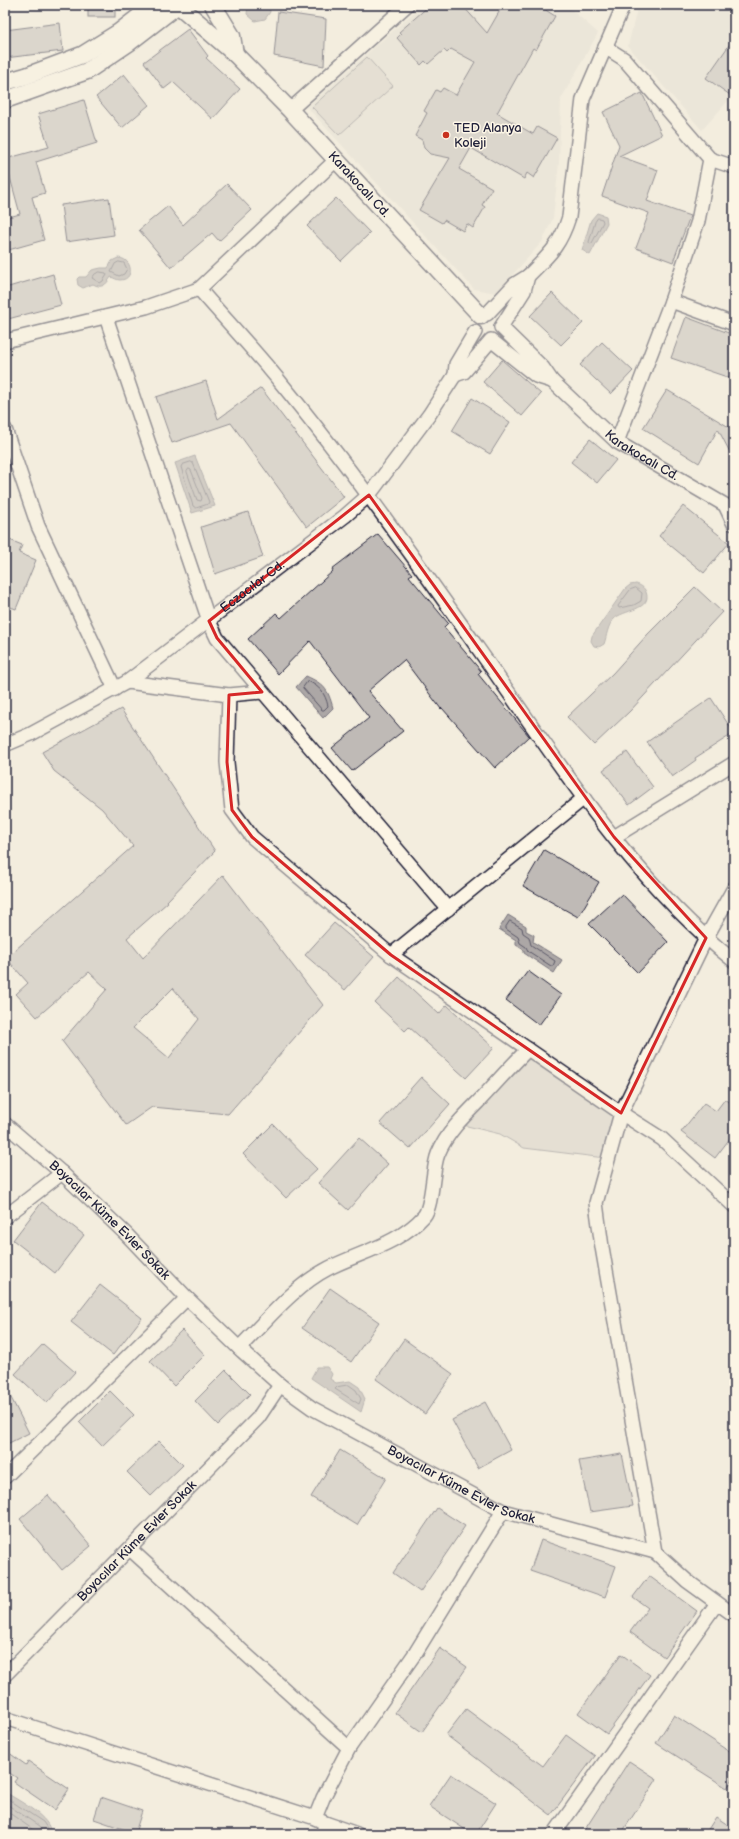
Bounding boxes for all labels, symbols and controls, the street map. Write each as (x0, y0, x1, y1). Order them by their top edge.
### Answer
place label: TED Alanya Koleji (454, 120, 522, 151)
marker: TED Alanya Koleji (441, 130, 451, 140)
street label: Karakocalı Cd. (325, 148, 394, 221)
street label: Karakocalı Cd. (601, 426, 682, 484)
street label: Eczacılar Cd. (217, 557, 288, 616)
street label: Boyacılar Küme Evler Sokak (46, 1157, 174, 1283)
street label: Boyacılar Küme Evler Sokak (384, 1442, 537, 1527)
street label: Boyacılar Küme Evler Sokak (74, 1477, 200, 1605)

